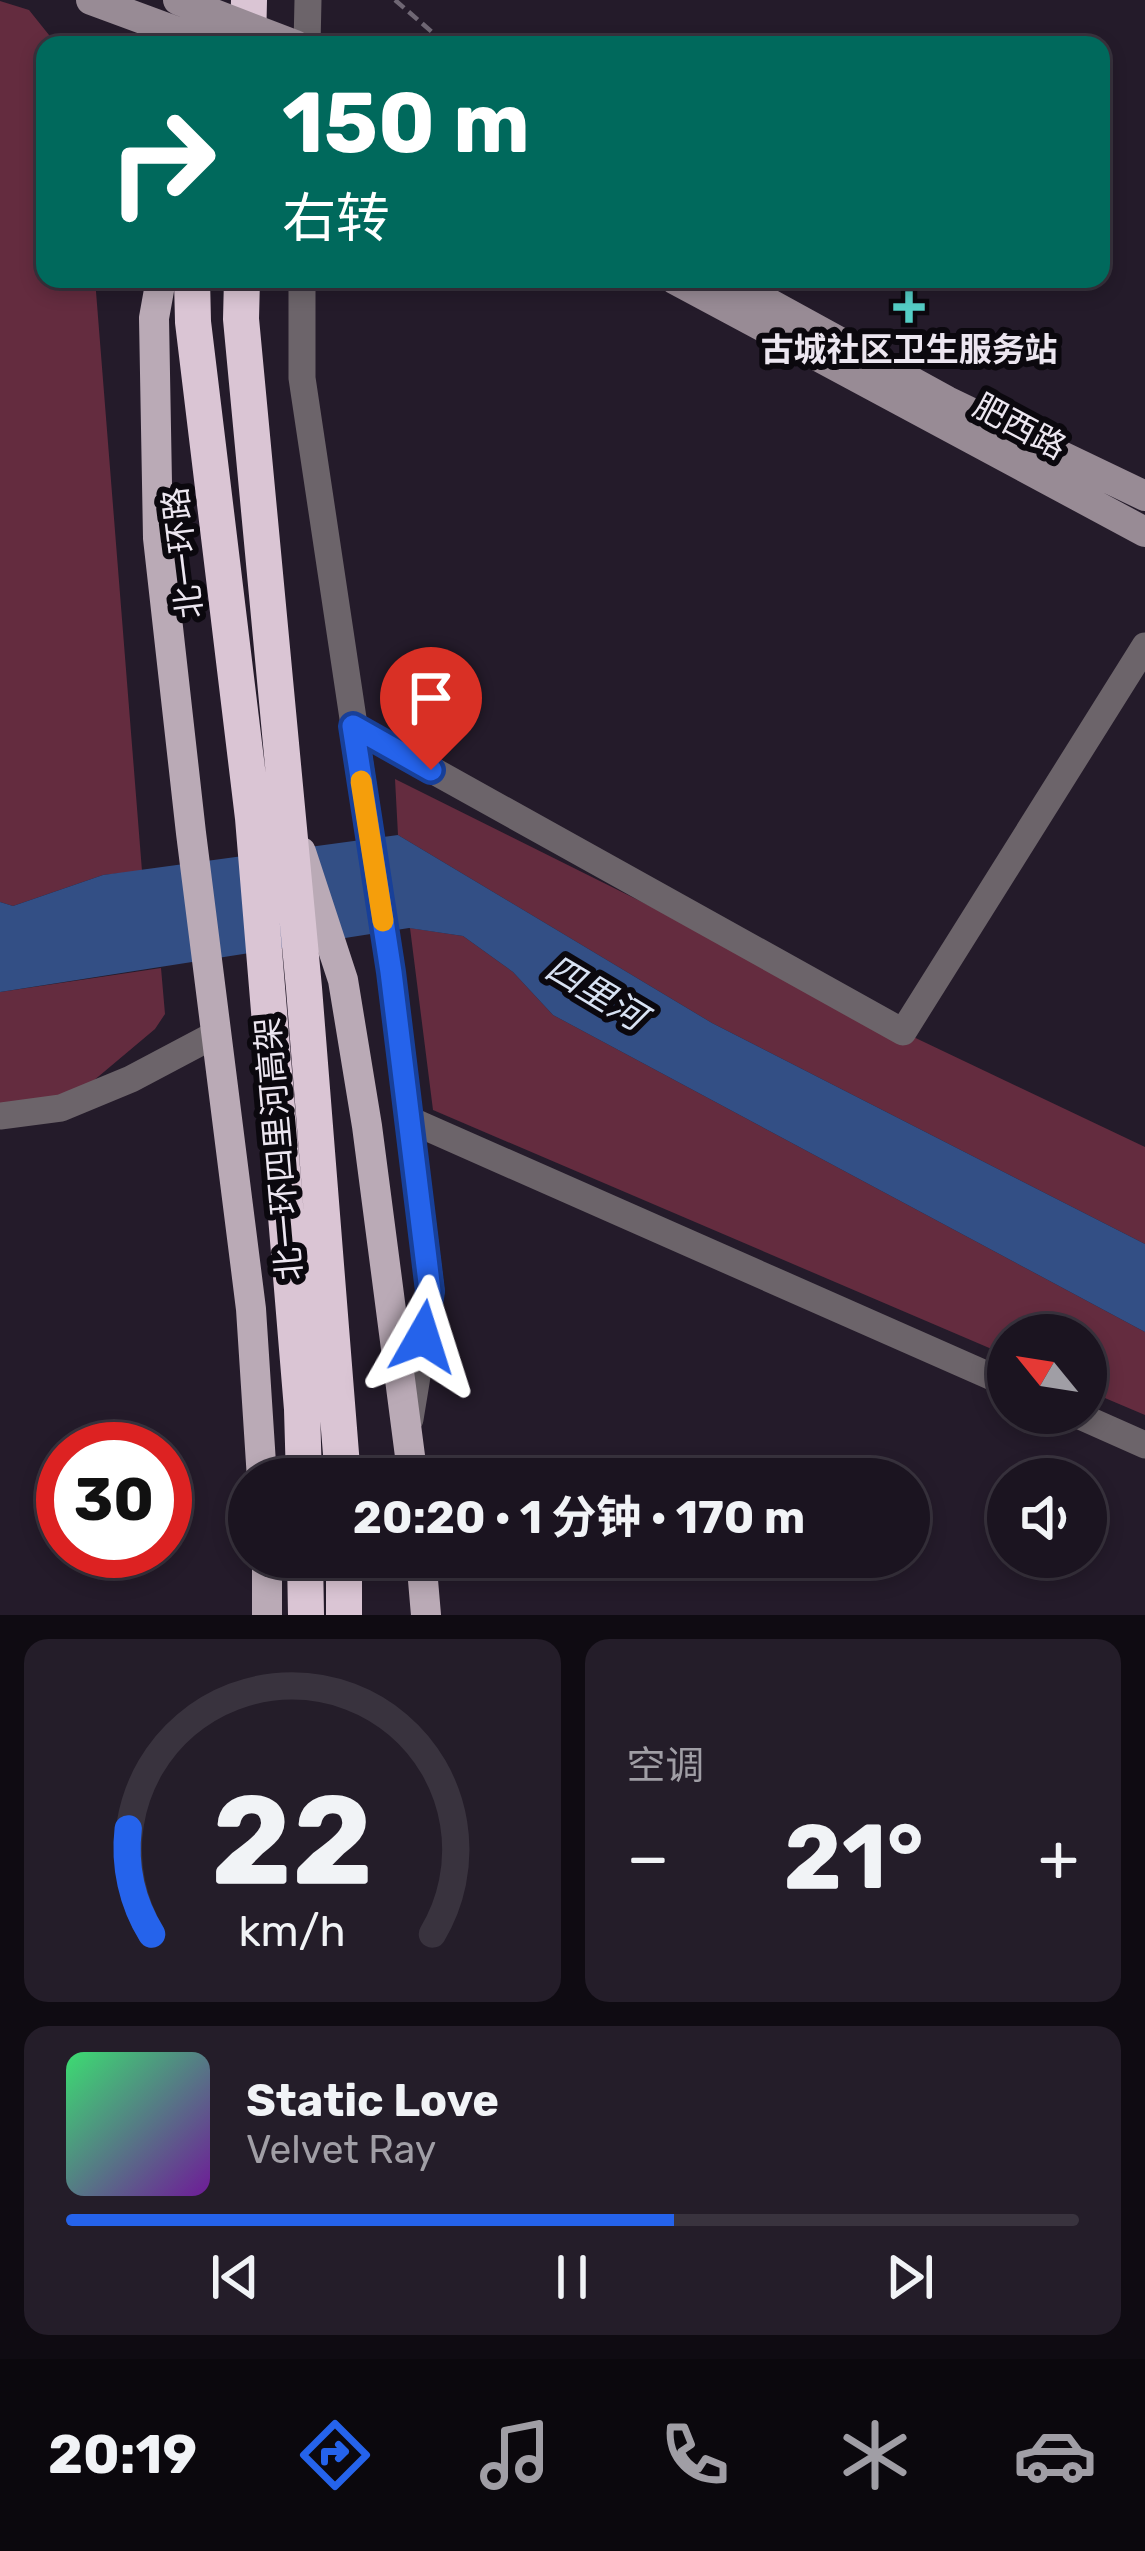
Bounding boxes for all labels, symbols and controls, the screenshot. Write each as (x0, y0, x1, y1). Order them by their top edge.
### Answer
text: 150 m (282, 73, 530, 173)
icon: right (84, 84, 240, 240)
text: 右转 (282, 187, 390, 251)
marker: 古城社区卫生服务站 (893, 291, 925, 323)
place label: 古城社区卫生服务站 (761, 330, 1058, 369)
street label: 肥西路 (967, 386, 1073, 467)
street label: 北一环路 (155, 485, 210, 621)
pin (380, 647, 482, 770)
icon: arrive (398, 665, 464, 731)
water label: 四里河 (538, 946, 658, 1042)
street label: 北一环四里河高架 (248, 1016, 309, 1282)
position arrow (360, 1274, 486, 1400)
north arrow (987, 1314, 1107, 1434)
map controls (987, 1314, 1107, 1578)
speed limit sign: 30 (36, 1422, 192, 1578)
button: sound (987, 1458, 1107, 1578)
text: 20:20 · 1 分钟 · 170 m (353, 1491, 805, 1544)
text: 空调 (627, 1743, 705, 1789)
text: 22 (211, 1766, 373, 1914)
text: 21° (784, 1804, 924, 1911)
text: − (627, 1818, 669, 1897)
text: + (1038, 1818, 1079, 1897)
text: km/h (239, 1905, 346, 1956)
text: Static Love (246, 2074, 499, 2127)
text: Velvet Ray (246, 2127, 436, 2173)
icon: previous (202, 2244, 268, 2310)
icon: pause (539, 2244, 605, 2310)
icon: next (877, 2244, 943, 2310)
icon: directions (293, 2413, 377, 2497)
icon: music (473, 2413, 557, 2497)
icon: phone (653, 2413, 737, 2497)
icon: climate (833, 2413, 917, 2497)
icon: car (1013, 2413, 1097, 2497)
text: 20:19 (48, 2423, 197, 2487)

